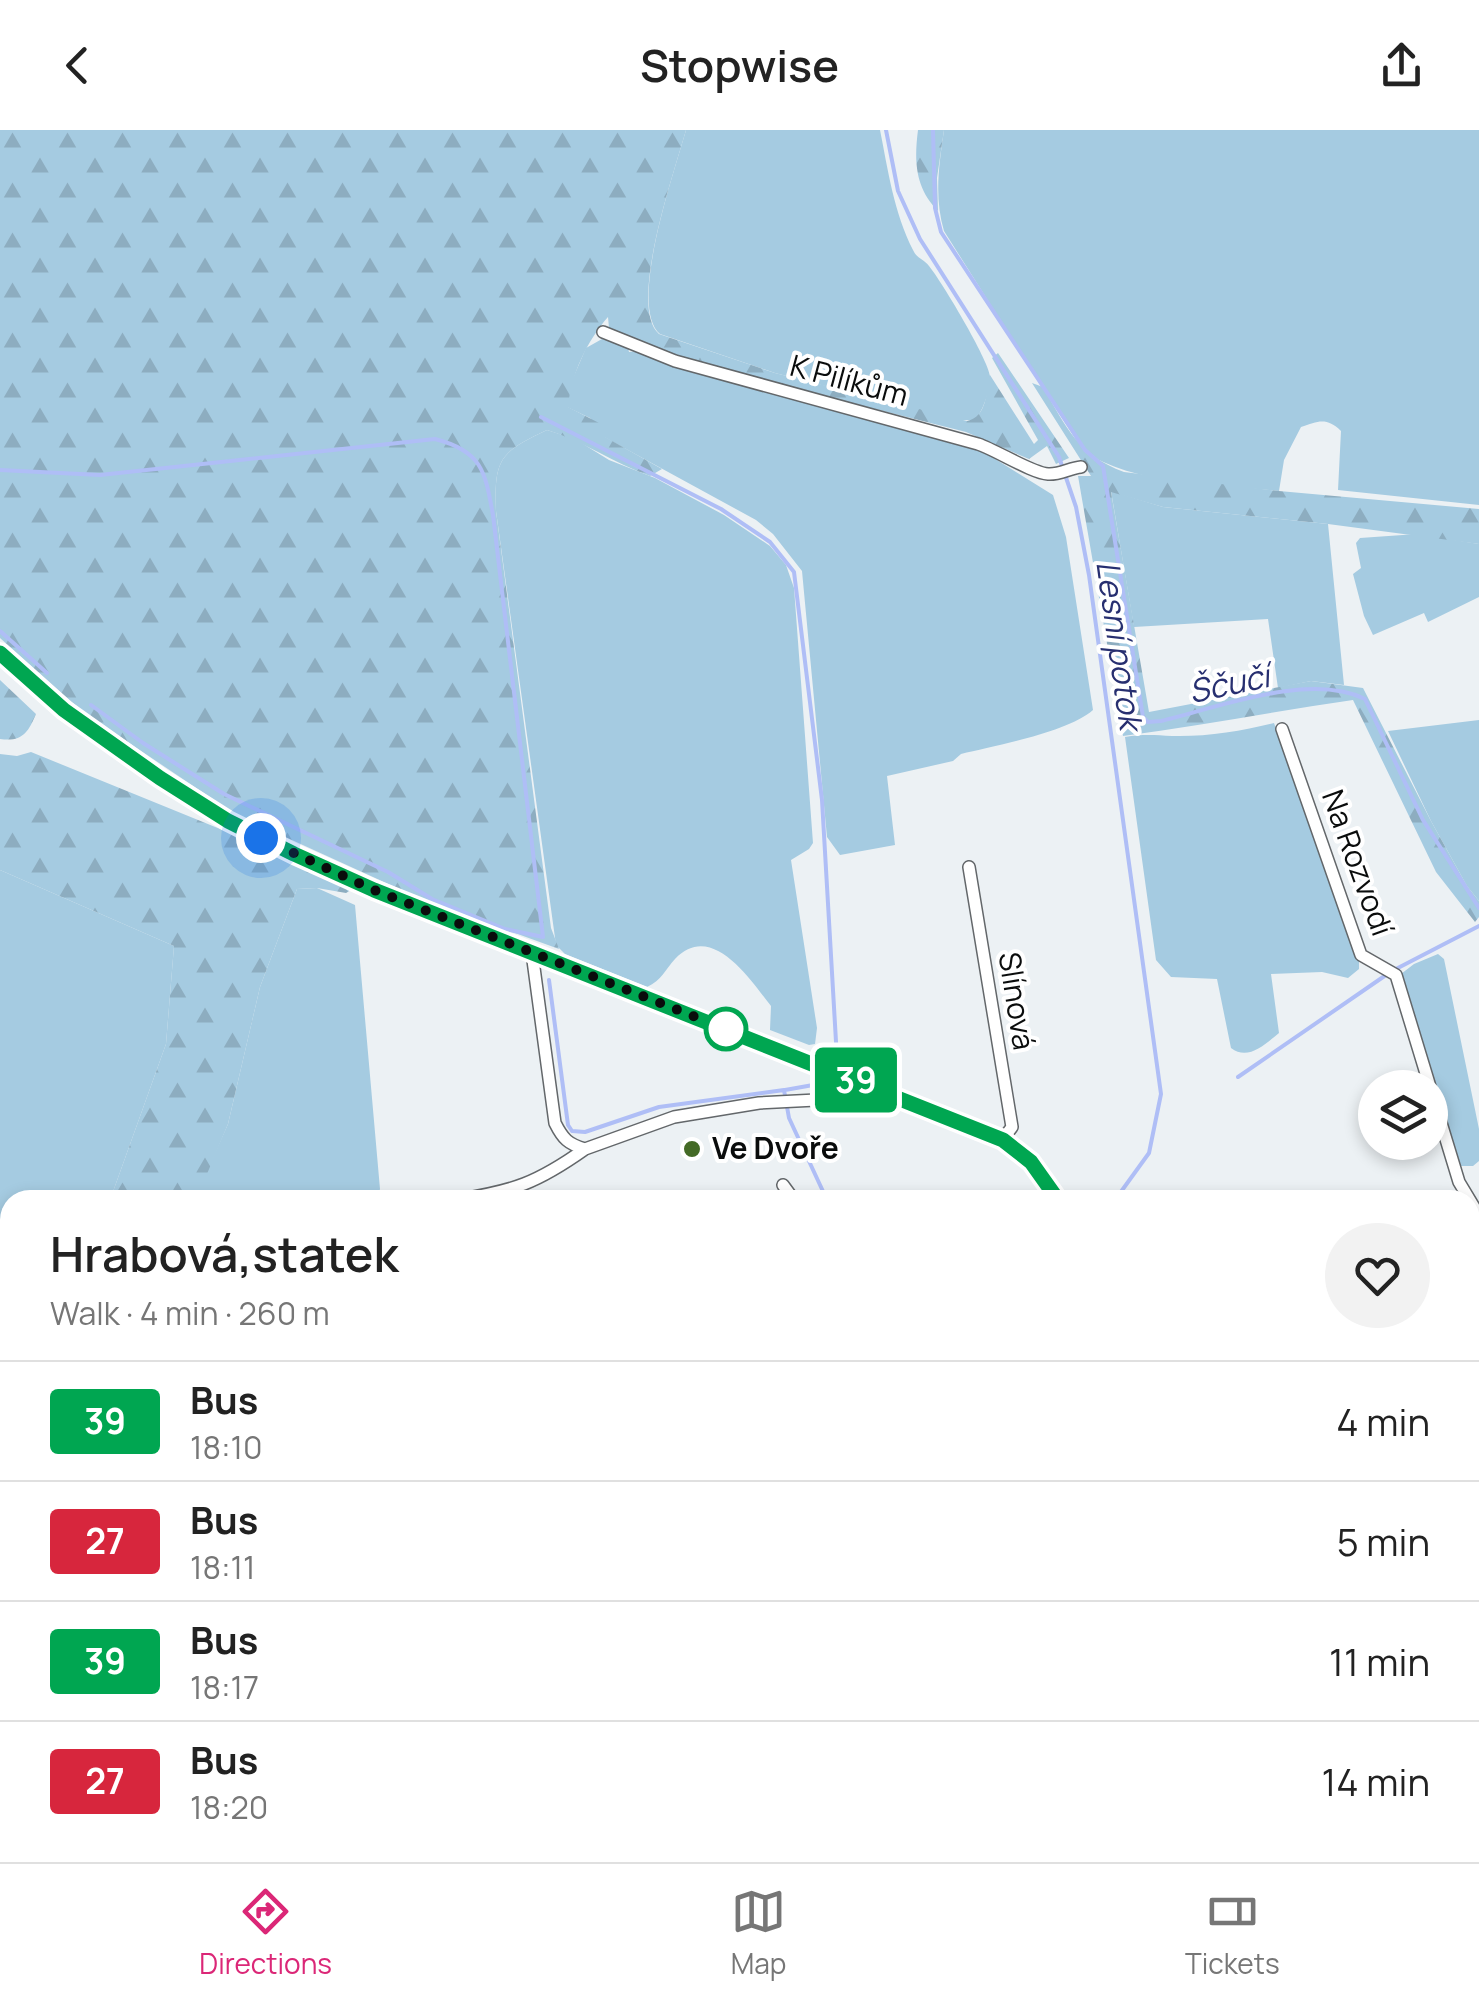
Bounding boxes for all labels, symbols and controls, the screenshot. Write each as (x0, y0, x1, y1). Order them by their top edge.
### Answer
text: Stopwise (640, 34, 839, 96)
icon: back (50, 38, 105, 93)
icon: share (1374, 38, 1429, 93)
street label: K Pilíkům (786, 344, 913, 415)
water label: Lesní potok (1086, 558, 1154, 736)
water label: Ščučí (1185, 652, 1278, 713)
street label: Na Rozvodí (1313, 784, 1404, 941)
your location (236, 813, 286, 863)
street label: Slínová (990, 949, 1045, 1053)
unlabelled marker (705, 1008, 747, 1050)
line badge: 39 (811, 1048, 901, 1112)
text: 39 (835, 1056, 877, 1104)
map controls (1358, 1070, 1448, 1160)
button: layers (1358, 1070, 1448, 1160)
place label: Ve Dvoře (712, 1127, 839, 1168)
marker: Ve Dvoře (681, 1138, 703, 1160)
text: Hrabová,statek (50, 1221, 399, 1286)
button: heart (1325, 1223, 1430, 1328)
text: Walk · 4 min · 260 m (50, 1291, 330, 1335)
text: Bus (190, 1373, 258, 1425)
text: 4 min (1336, 1395, 1430, 1447)
text: 39 (84, 1397, 126, 1445)
text: 18:10 (190, 1425, 263, 1469)
text: Bus (190, 1493, 258, 1545)
text: 5 min (1337, 1515, 1430, 1567)
text: 27 (85, 1517, 125, 1565)
text: 18:11 (190, 1545, 256, 1589)
text: Bus (190, 1613, 258, 1665)
text: 11 min (1329, 1635, 1430, 1687)
text: 39 (84, 1637, 126, 1685)
text: 18:17 (190, 1665, 259, 1709)
text: Bus (190, 1733, 258, 1785)
text: 14 min (1322, 1755, 1430, 1807)
text: 27 (85, 1757, 125, 1805)
text: 18:20 (190, 1785, 268, 1829)
tab: Directions (199, 1884, 332, 1982)
tab: Map (731, 1884, 786, 1982)
tab: Tickets (1185, 1884, 1280, 1982)

